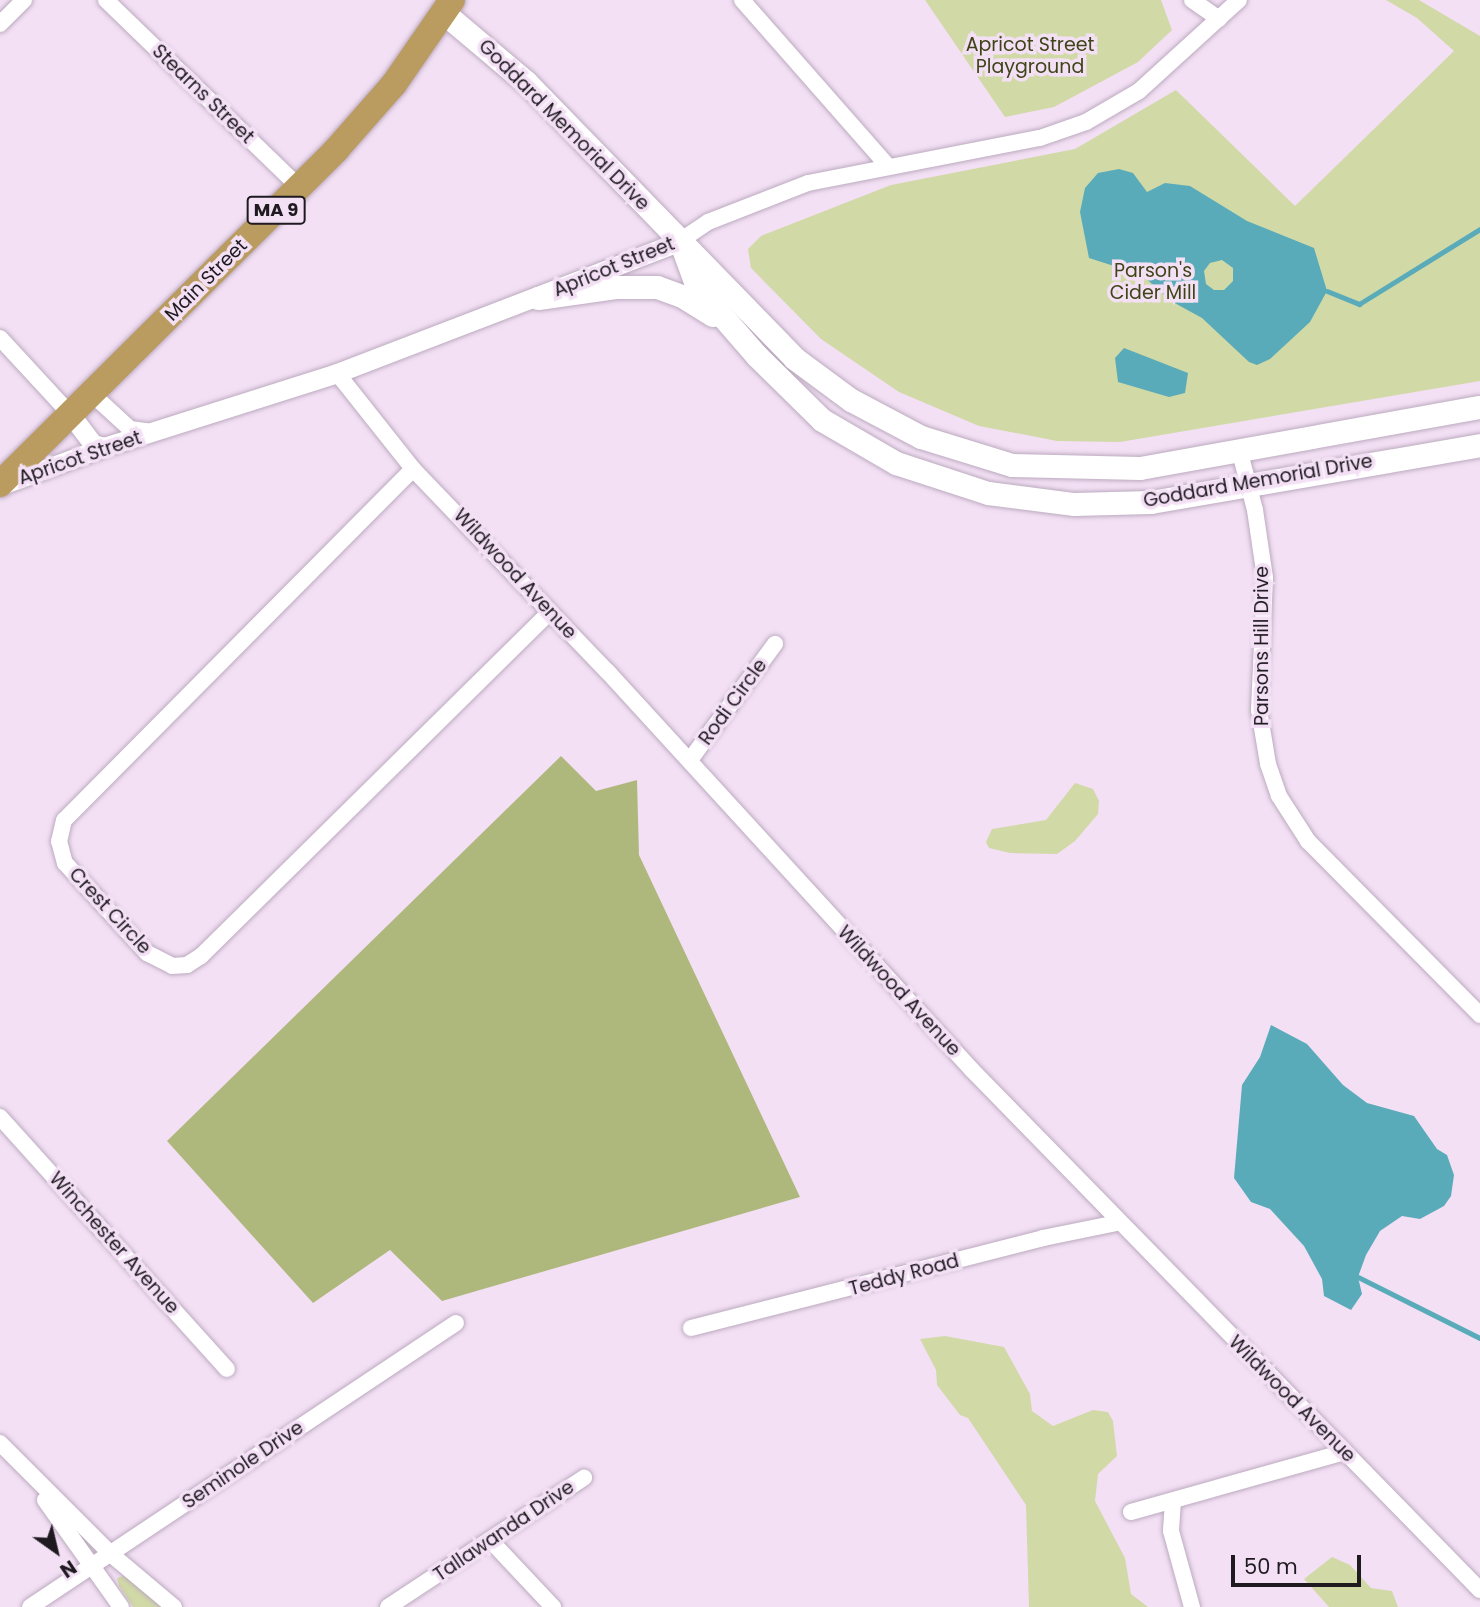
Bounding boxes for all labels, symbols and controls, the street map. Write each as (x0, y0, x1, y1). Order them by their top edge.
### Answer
park label: Apricot Street Playground (966, 34, 1094, 78)
street label: Goddard Memorial Drive (474, 35, 654, 215)
street label: Stearns Street (147, 40, 259, 148)
road number: MA 9 (246, 196, 306, 224)
street label: Apricot Street (550, 232, 678, 302)
street label: Main Street (160, 234, 252, 326)
park label: Parson's Cider Mill (1110, 260, 1196, 304)
street label: Apricot Street (15, 426, 145, 490)
street label: Goddard Memorial Drive (1142, 450, 1374, 512)
street label: Wildwood Avenue (449, 504, 581, 644)
street label: Parsons Hill Drive (1251, 566, 1273, 726)
street label: Rodi Circle (694, 655, 772, 749)
street label: Crest Circle (64, 863, 156, 959)
street label: Wildwood Avenue (833, 921, 965, 1061)
street label: Winchester Avenue (44, 1167, 184, 1319)
street label: Teddy Road (847, 1249, 961, 1301)
street label: Wildwood Avenue (1224, 1331, 1360, 1467)
street label: Seminole Drive (178, 1416, 308, 1514)
street label: Tallawanda Drive (430, 1476, 578, 1586)
north arrow (21, 1516, 91, 1586)
scale bar (1235, 1540, 1364, 1584)
text: 50 m (1244, 1552, 1298, 1581)
text: N (55, 1554, 82, 1584)

